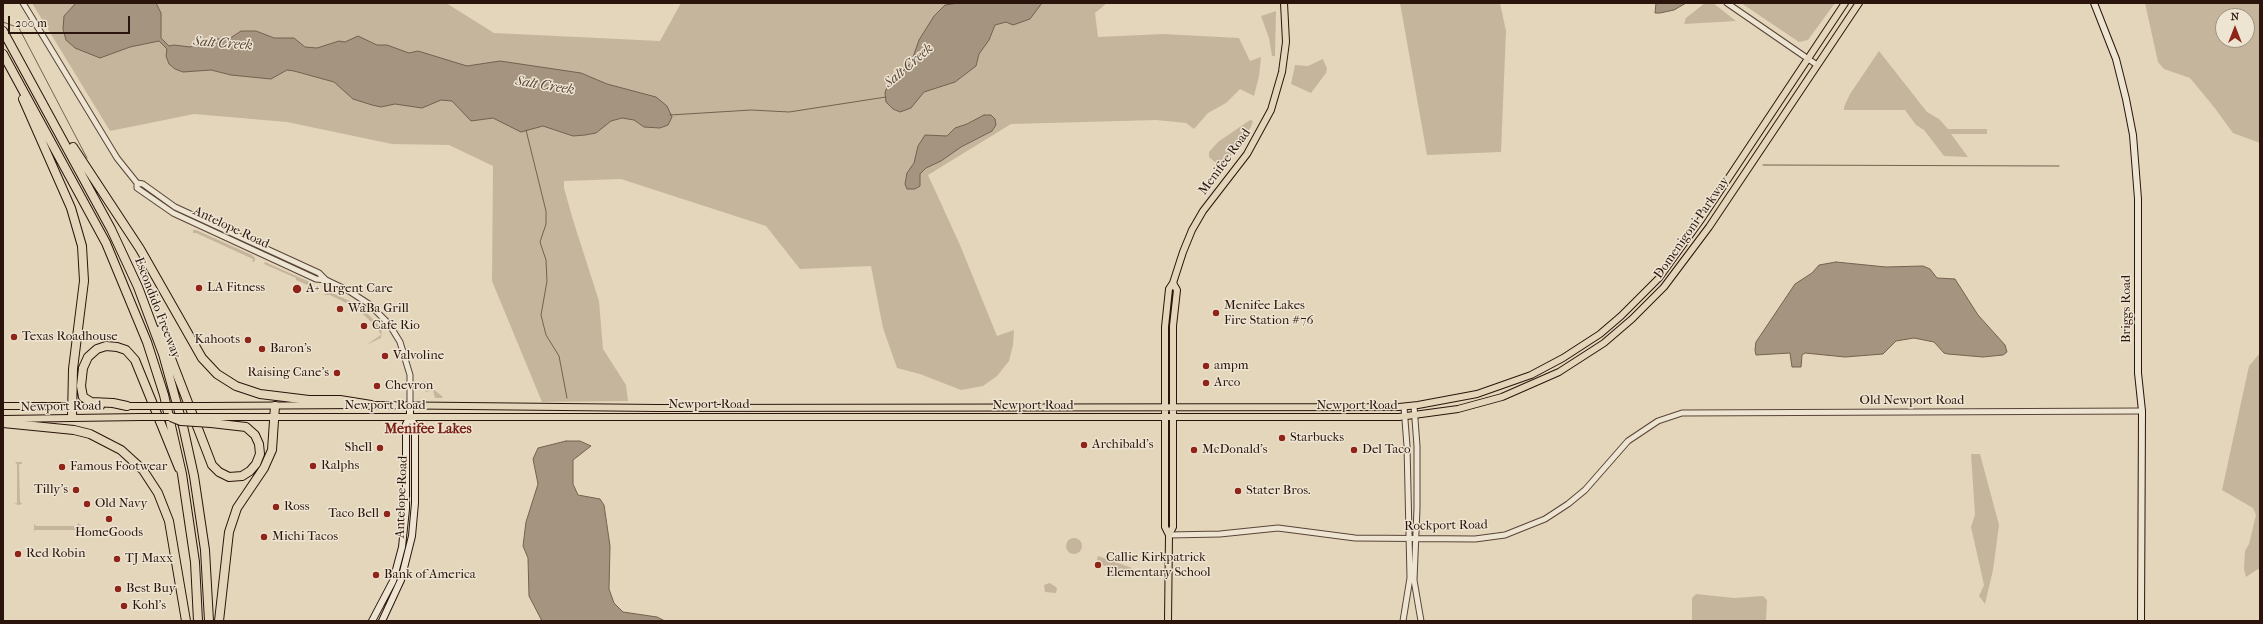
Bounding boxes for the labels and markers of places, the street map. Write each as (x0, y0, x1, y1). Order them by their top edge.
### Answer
place label: LA Fitness (207, 280, 265, 296)
place label: A+ Urgent Care (306, 281, 393, 297)
marker: LA Fitness (194, 283, 204, 293)
marker: A+ Urgent Care (291, 283, 303, 295)
place label: Menifee Lakes Fire Station #76 (1224, 298, 1314, 329)
place label: WaBa Grill (348, 301, 409, 317)
marker: WaBa Grill (335, 304, 345, 314)
marker: Menifee Lakes Fire Station #76 (1211, 308, 1221, 318)
place label: Cafe Rio (372, 318, 420, 334)
marker: Cafe Rio (359, 321, 369, 331)
place label: Texas Roadhouse (22, 329, 118, 345)
marker: Texas Roadhouse (9, 332, 19, 342)
place label: Kahoots (195, 332, 240, 348)
marker: Kahoots (243, 335, 253, 345)
place label: Baron's (270, 341, 311, 357)
marker: Baron's (257, 344, 267, 354)
place label: Valvoline (393, 348, 444, 364)
marker: Valvoline (380, 351, 390, 361)
place label: ampm (1214, 358, 1249, 374)
marker: ampm (1201, 361, 1211, 371)
place label: Raising Cane's (247, 365, 329, 381)
marker: Raising Cane's (332, 368, 342, 378)
place label: Arco (1214, 375, 1240, 391)
place label: Chevron (385, 378, 433, 394)
marker: Arco (1201, 378, 1211, 388)
marker: Chevron (372, 381, 382, 391)
place label: Starbucks (1290, 430, 1344, 446)
marker: Starbucks (1277, 433, 1287, 443)
place label: Archibald's (1092, 437, 1154, 453)
place label: Shell (344, 440, 372, 456)
marker: Archibald's (1079, 440, 1089, 450)
place label: McDonald's (1202, 442, 1267, 458)
place label: Del Taco (1362, 442, 1411, 458)
marker: Shell (375, 443, 385, 453)
marker: McDonald's (1189, 445, 1199, 455)
marker: Del Taco (1349, 445, 1359, 455)
place label: Ralphs (321, 458, 359, 474)
place label: Famous Footwear (70, 459, 167, 475)
marker: Ralphs (308, 461, 318, 471)
marker: Famous Footwear (57, 462, 67, 472)
place label: Tilly's (34, 482, 68, 498)
place label: Stater Bros. (1246, 483, 1311, 499)
marker: Tilly's (71, 485, 81, 495)
marker: Stater Bros. (1233, 486, 1243, 496)
place label: Old Navy (95, 496, 147, 512)
marker: Old Navy (82, 499, 92, 509)
place label: Ross (284, 499, 309, 515)
marker: Ross (271, 502, 281, 512)
place label: Taco Bell (328, 506, 379, 522)
marker: Taco Bell (382, 509, 392, 519)
marker: HomeGoods (104, 514, 114, 524)
place label: HomeGoods (75, 525, 143, 541)
place label: Michi Tacos (272, 529, 338, 545)
marker: Michi Tacos (259, 532, 269, 542)
place label: Red Robin (26, 546, 85, 562)
marker: Red Robin (13, 549, 23, 559)
place label: Callie Kirkpatrick Elementary School (1106, 550, 1211, 581)
place label: TJ Maxx (125, 551, 173, 567)
marker: TJ Maxx (112, 554, 122, 564)
marker: Callie Kirkpatrick Elementary School (1093, 560, 1103, 570)
place label: Bank of America (384, 567, 476, 583)
marker: Bank of America (371, 570, 381, 580)
place label: Best Buy (126, 581, 176, 597)
marker: Best Buy (113, 584, 123, 594)
place label: Kohl's (132, 598, 166, 614)
marker: Kohl's (119, 601, 129, 611)

